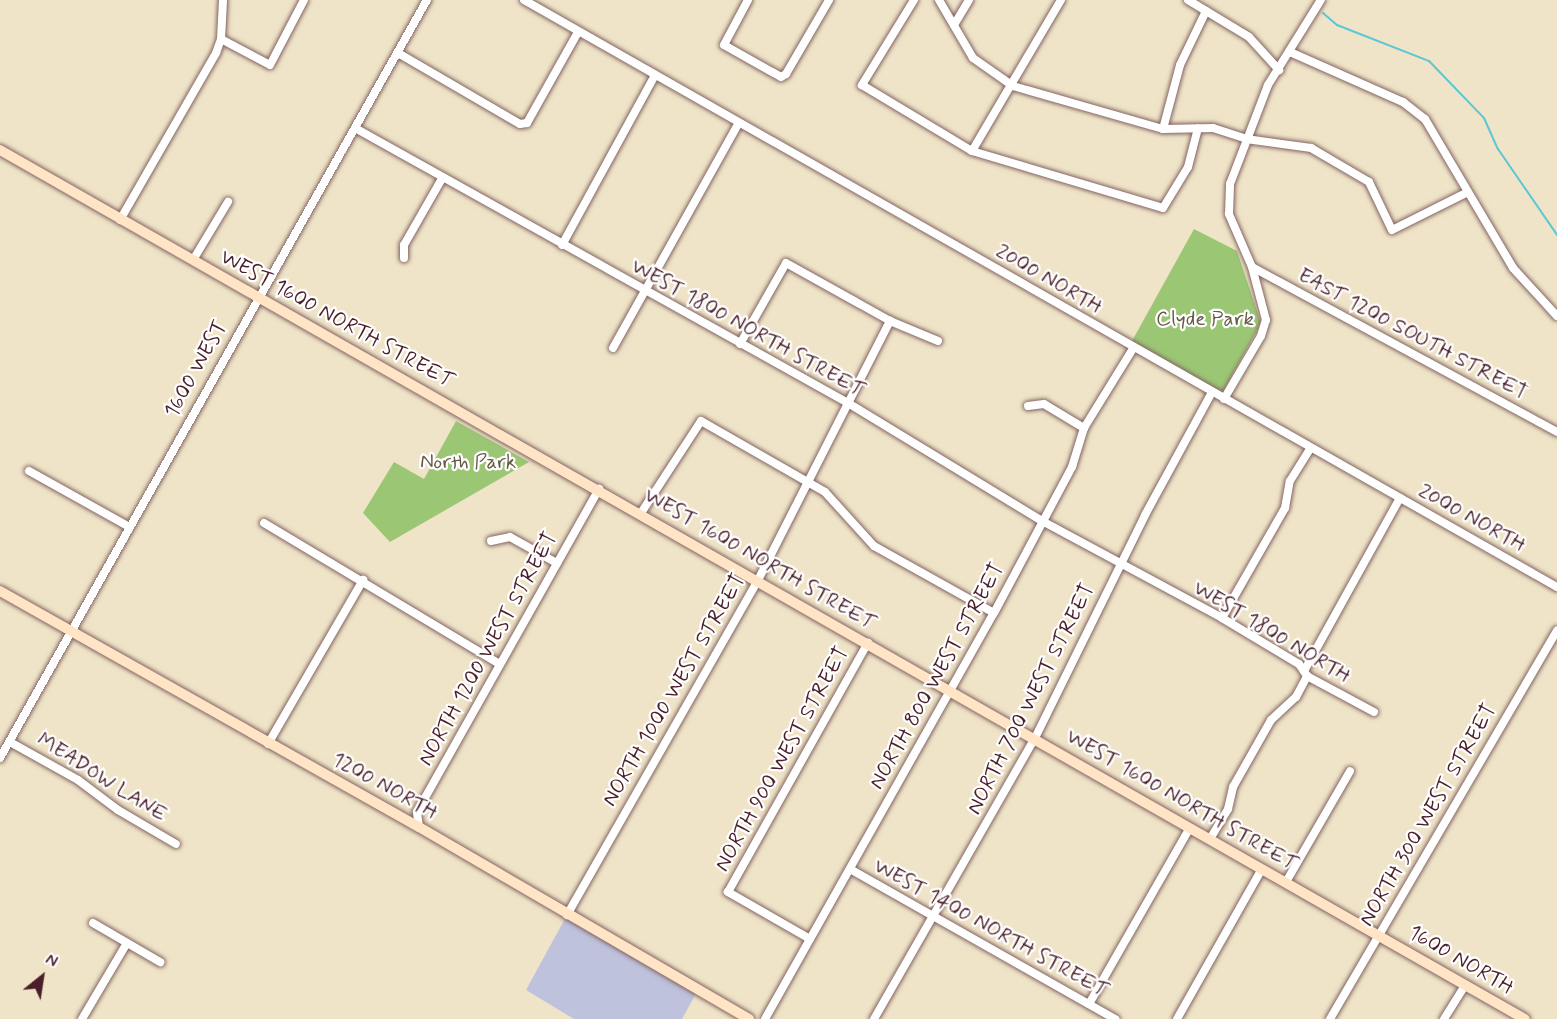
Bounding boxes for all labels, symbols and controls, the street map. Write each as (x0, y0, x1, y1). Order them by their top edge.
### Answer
street label: 2000 NORTH (991, 238, 1107, 320)
street label: WEST 1600 NORTH STREET (215, 244, 459, 394)
street label: WEST 1800 NORTH STREET (627, 253, 869, 403)
street label: EAST 1200 SOUTH STREET (1294, 263, 1532, 405)
park label: Clyde Park (1156, 306, 1254, 332)
street label: 1600 WEST (159, 316, 233, 422)
park label: North Park (420, 449, 516, 475)
street label: 2000 NORTH (1414, 478, 1530, 558)
street label: WEST 1600 NORTH STREET (639, 482, 881, 636)
street label: NORTH 1200 WEST STREET (413, 528, 563, 770)
street label: NORTH 800 WEST STREET (864, 558, 1010, 794)
street label: NORTH 1000 WEST STREET (597, 569, 751, 811)
street label: WEST 1800 NORTH (1189, 575, 1355, 689)
street label: NORTH 700 WEST STREET (962, 579, 1100, 819)
street label: NORTH 900 WEST STREET (710, 642, 854, 876)
street label: NORTH 300 WEST STREET (1354, 699, 1502, 931)
street label: WEST 1600 NORTH STREET (1061, 723, 1303, 877)
street label: MEADOW LANE (32, 727, 172, 827)
street label: 1200 NORTH (328, 747, 442, 825)
street label: WEST 1400 NORTH STREET (869, 853, 1113, 1003)
street label: 1600 NORTH (1404, 920, 1518, 1000)
north arrow (12, 947, 72, 1007)
text: N (41, 949, 61, 973)

